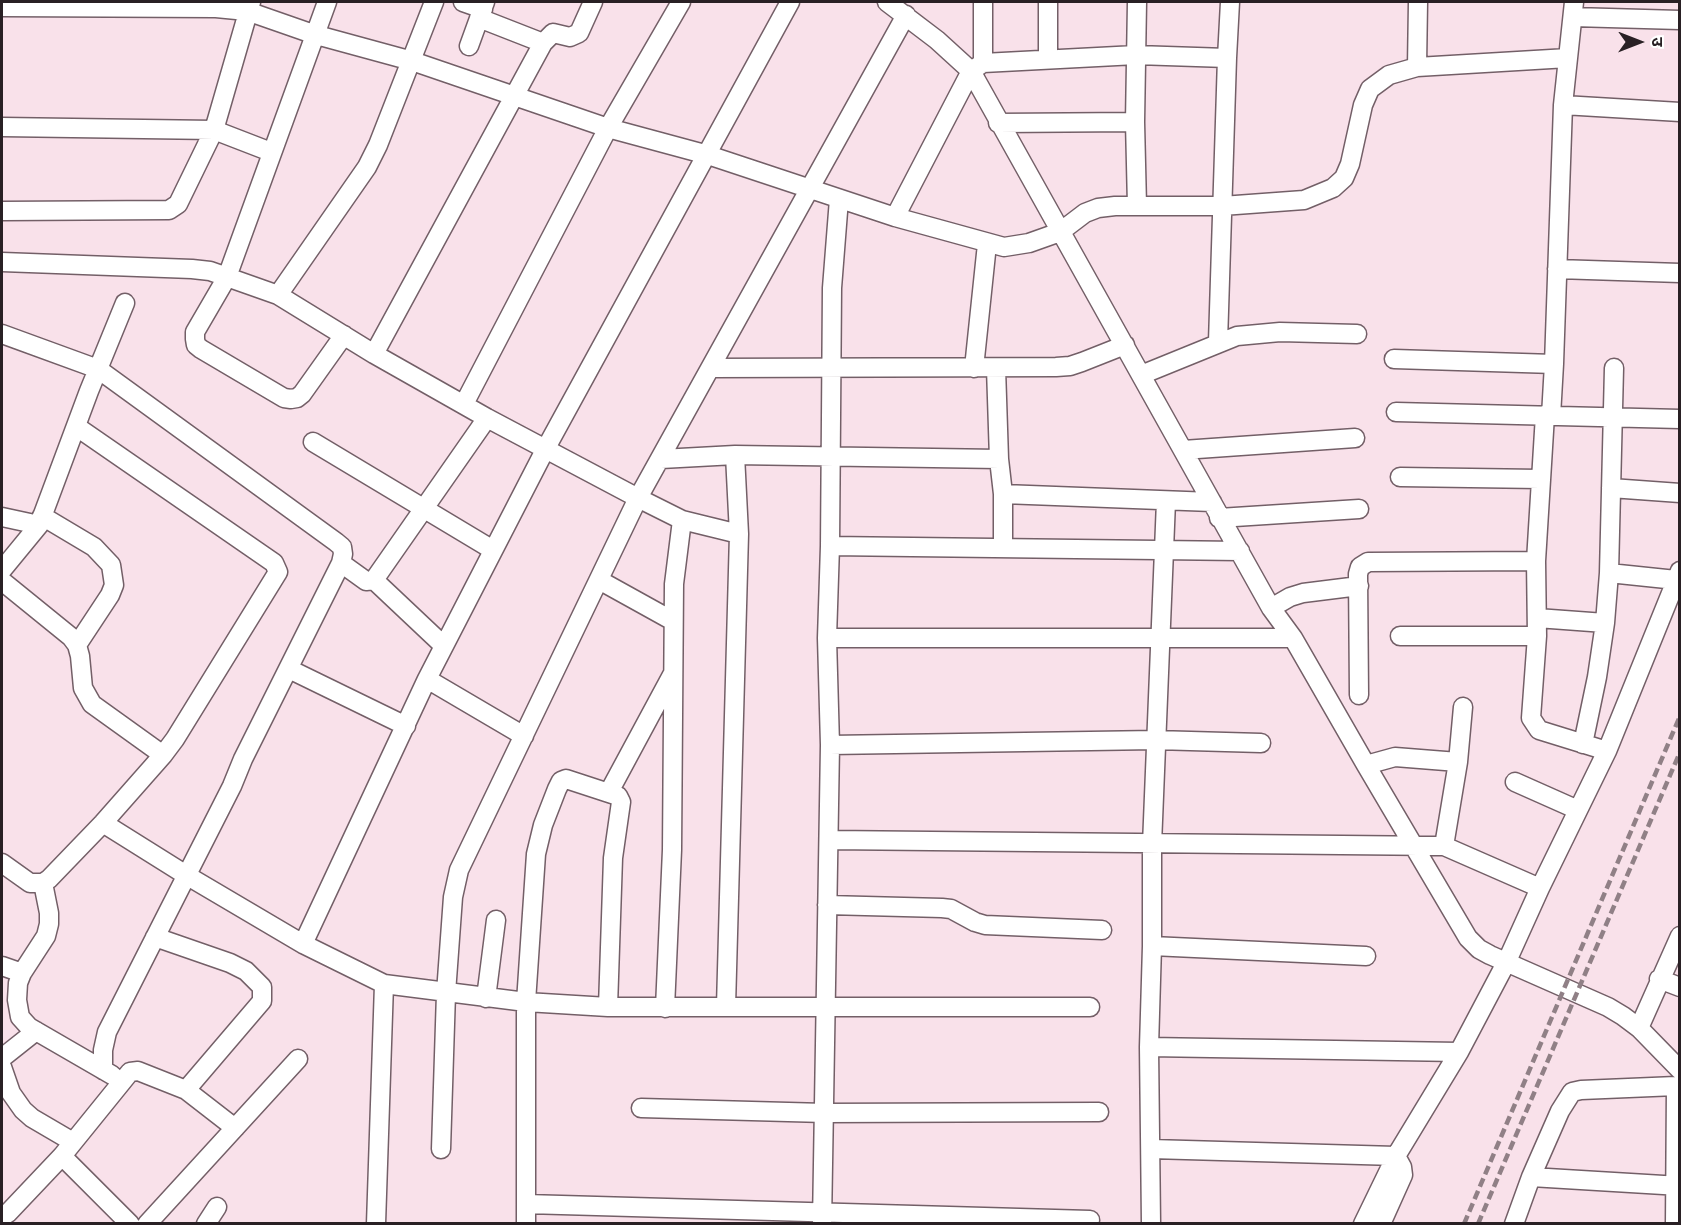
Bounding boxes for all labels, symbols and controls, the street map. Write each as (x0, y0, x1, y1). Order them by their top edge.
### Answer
north arrow (1609, 12, 1669, 72)
text: उ (1646, 37, 1668, 47)

